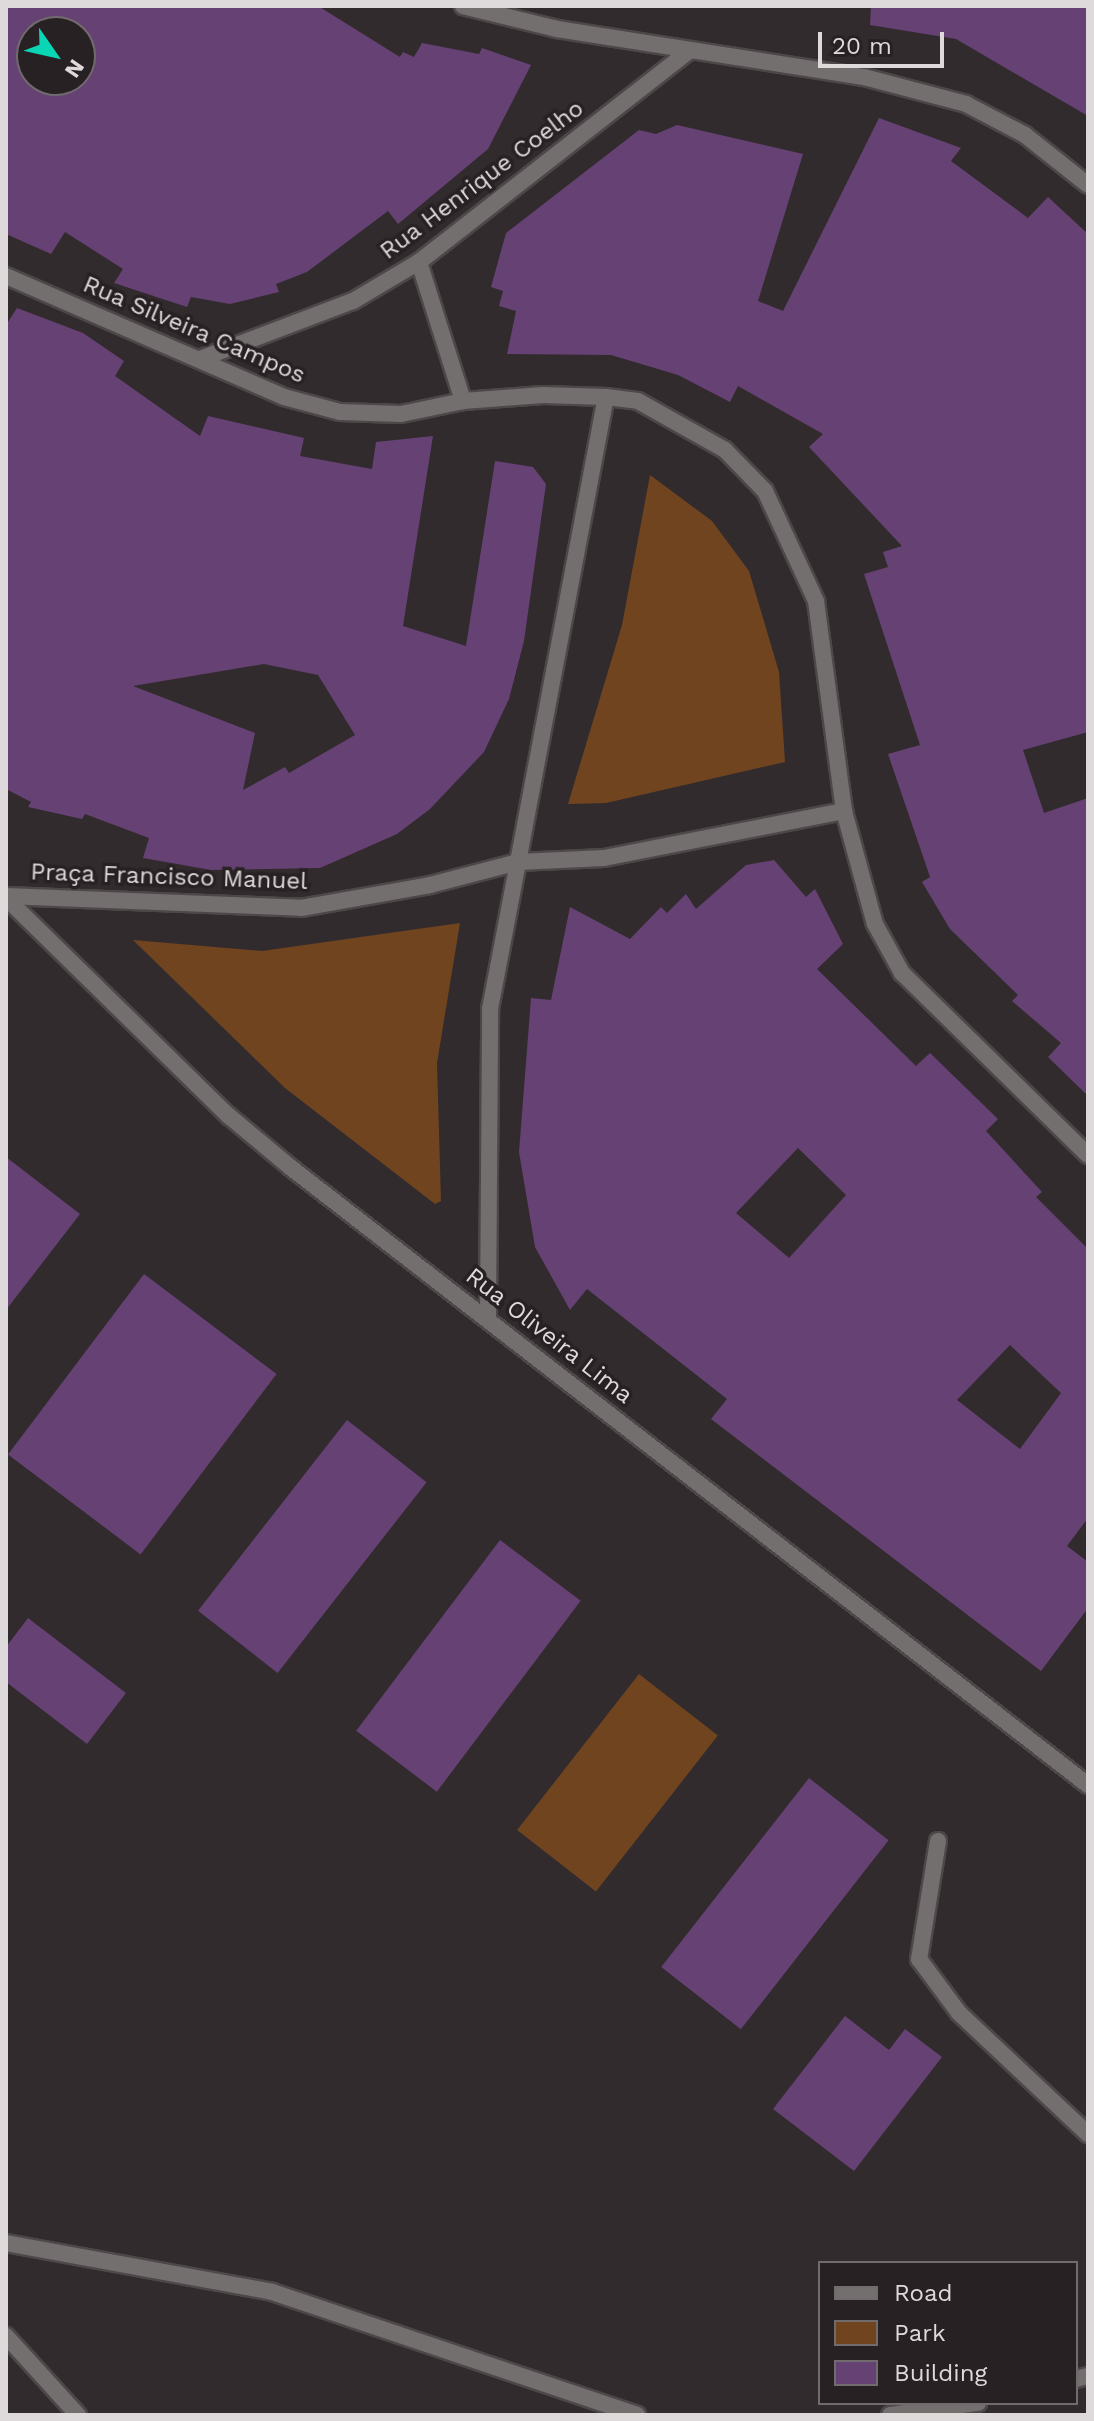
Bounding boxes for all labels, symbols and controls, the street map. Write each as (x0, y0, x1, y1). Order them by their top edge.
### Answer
north arrow (16, 16, 96, 96)
scale bar (822, 16, 948, 66)
text: 20 m (832, 32, 892, 60)
text: N (60, 55, 90, 82)
street label: Rua Henrique Coelho (374, 94, 590, 266)
street label: Rua Silveira Campos (78, 270, 310, 390)
street label: Praça Francisco Manuel (30, 858, 308, 896)
street label: Rua Oliveira Lima (459, 1262, 639, 1410)
legend (818, 2261, 1078, 2405)
text: Road (894, 2279, 953, 2307)
text: Park (894, 2319, 946, 2347)
text: Building (894, 2359, 987, 2387)

